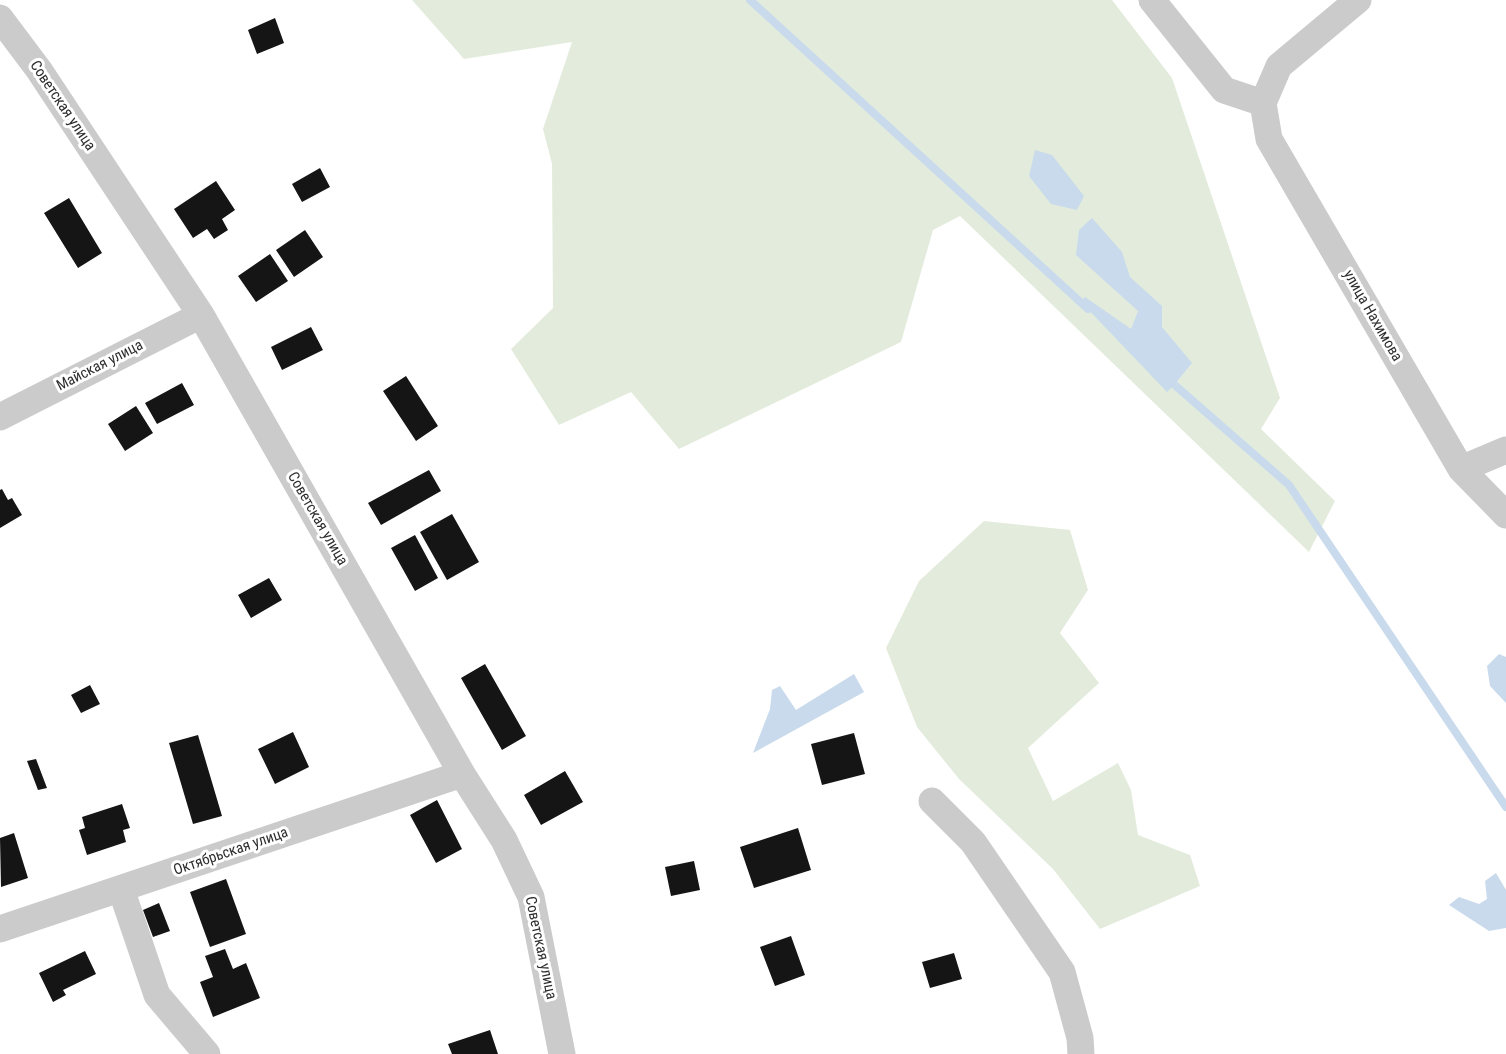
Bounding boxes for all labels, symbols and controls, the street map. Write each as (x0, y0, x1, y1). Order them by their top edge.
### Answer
street label: Советская улица (25, 58, 99, 154)
street label: улица Нахимова (1339, 267, 1405, 365)
street label: Майская улица (54, 337, 146, 395)
street label: Советская улица (283, 469, 351, 569)
street label: Октябрьская улица (171, 824, 291, 880)
street label: Советская улица (520, 895, 560, 1001)

